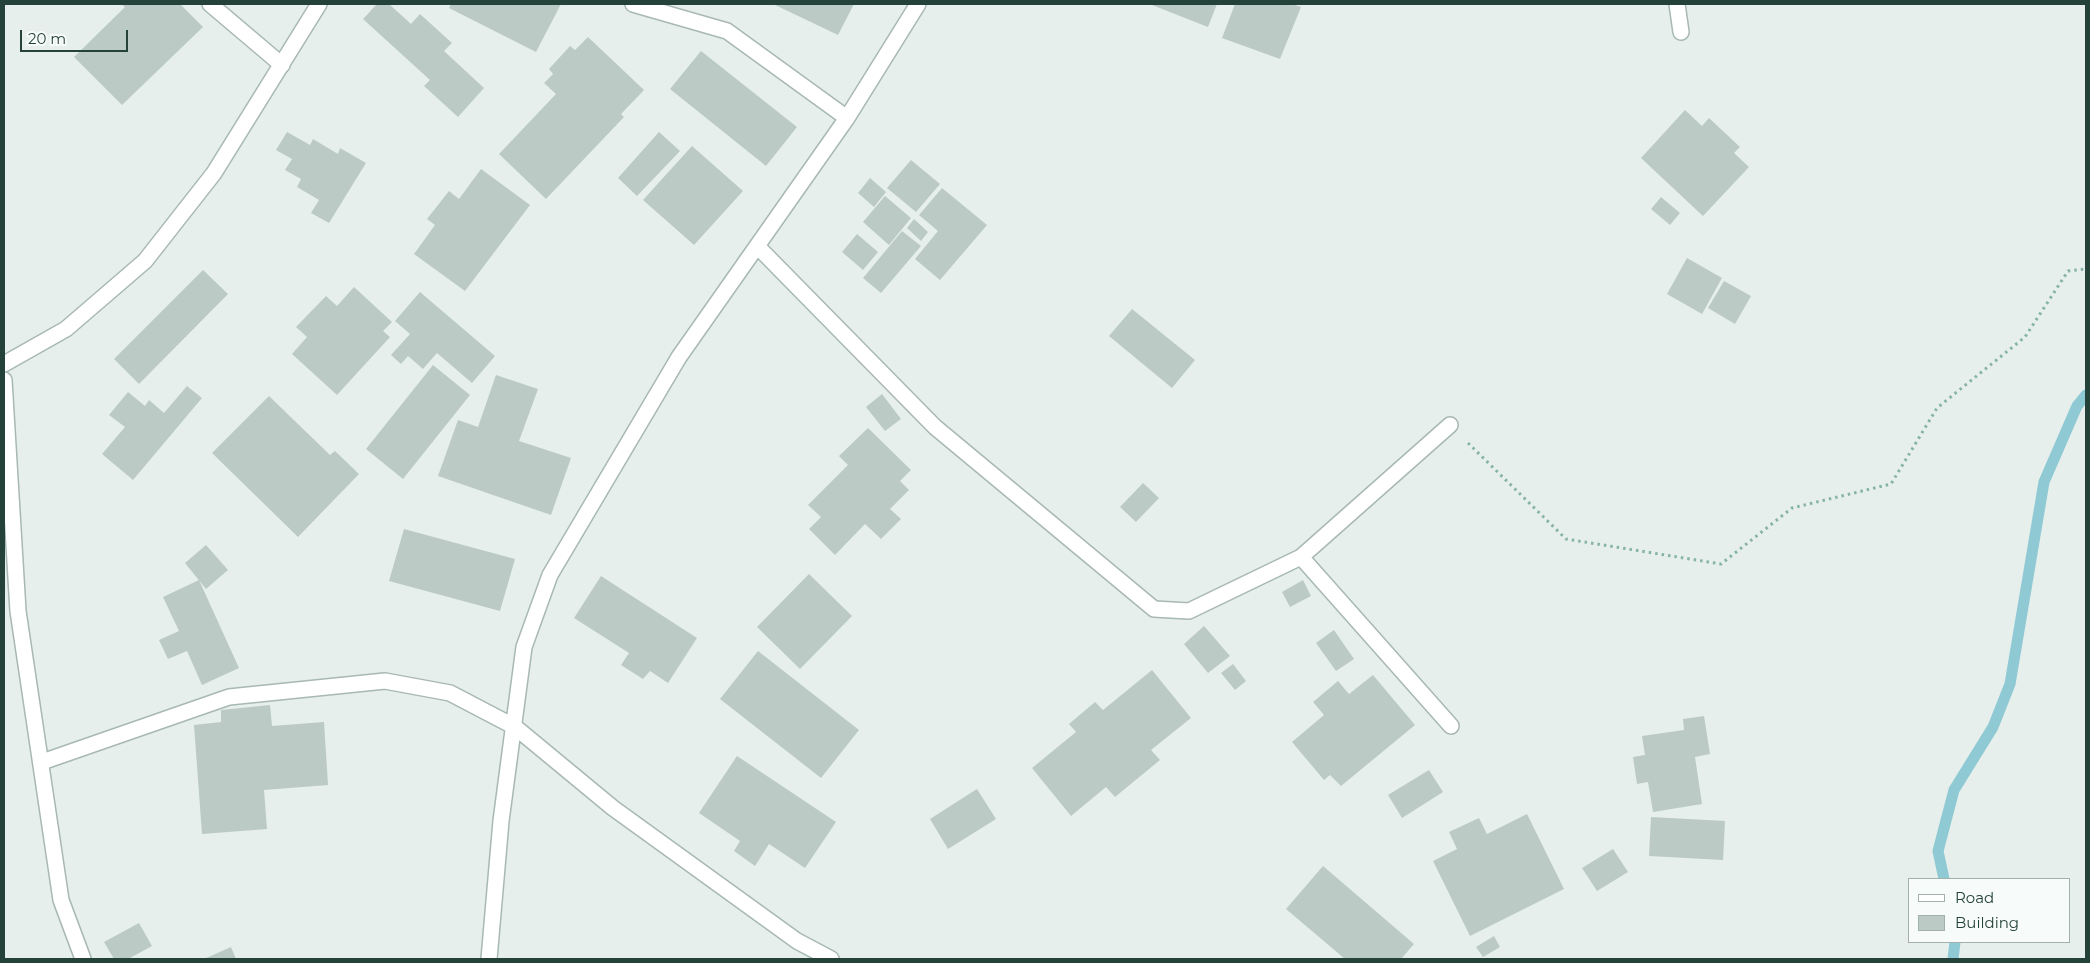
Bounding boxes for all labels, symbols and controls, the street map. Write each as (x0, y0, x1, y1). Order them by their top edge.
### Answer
scale bar (22, 20, 130, 52)
text: 20 m (28, 29, 66, 48)
legend (1908, 878, 2070, 943)
text: Road (1955, 888, 1994, 907)
text: Building (1955, 913, 2019, 932)

